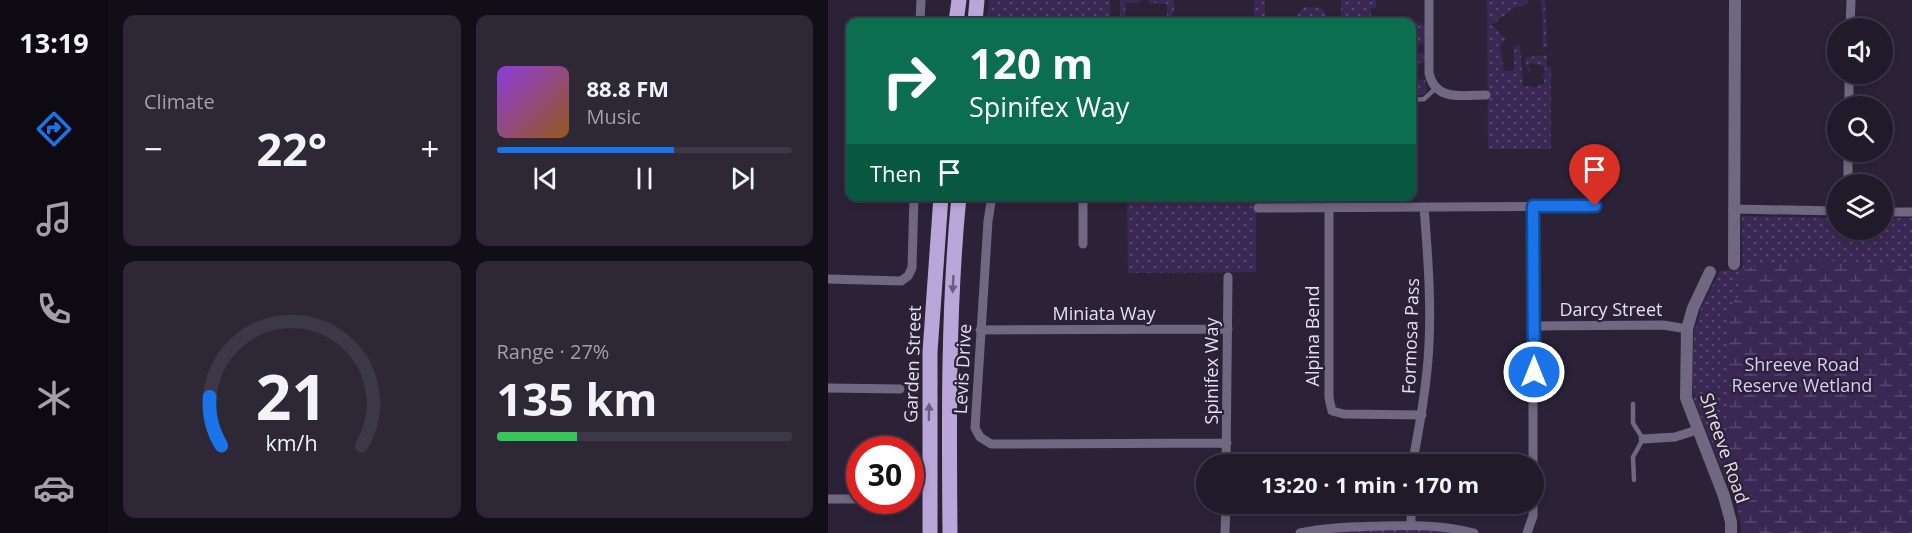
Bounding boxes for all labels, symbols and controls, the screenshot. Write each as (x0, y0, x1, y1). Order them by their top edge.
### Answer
map controls (1827, 18, 1893, 240)
button: sound (1827, 18, 1893, 84)
text: 13:19 (19, 24, 89, 61)
text: 120 m (969, 34, 1093, 91)
icon: right (870, 42, 948, 120)
text: 88.8 FM (587, 73, 669, 103)
text: Climate (144, 88, 215, 115)
text: Spinifex Way (969, 88, 1129, 125)
button: search (1827, 96, 1893, 162)
text: Music (587, 103, 641, 130)
icon: directions (33, 108, 75, 150)
text: 22° (256, 118, 327, 179)
text: − (144, 126, 163, 171)
text: + (421, 126, 439, 171)
pin (1569, 144, 1620, 206)
icon: arrive (1578, 153, 1611, 186)
icon: arrive (933, 156, 966, 189)
text: Then (870, 158, 921, 188)
icon: previous (529, 162, 562, 195)
icon: pause (628, 162, 661, 195)
icon: next (726, 162, 759, 195)
button: layers (1827, 174, 1893, 240)
icon: music (33, 198, 75, 240)
one-way arrow (949, 274, 958, 293)
street label: Formosa Pass (1396, 278, 1424, 394)
street label: Alpina Bend (1300, 286, 1324, 387)
icon: phone (33, 288, 75, 330)
street label: Darcy Street (1559, 297, 1663, 321)
street label: Miniata Way (1052, 301, 1157, 325)
street label: Garden Street (898, 305, 926, 423)
street label: Spinifex Way (1199, 317, 1223, 424)
street label: Levis Drive (948, 323, 976, 415)
text: Range · 27% (497, 338, 609, 365)
position arrow (1502, 340, 1566, 404)
park label: Shreeve Road Reserve Wetland (1732, 352, 1872, 397)
text: 21 (256, 353, 327, 438)
text: 135 km (497, 368, 657, 429)
icon: climate (33, 377, 75, 419)
street label: Shreeve Road (1695, 390, 1755, 506)
one-way arrow (924, 402, 934, 421)
text: km/h (266, 429, 318, 458)
speed limit sign: 30 (846, 436, 924, 514)
icon: car (33, 467, 75, 509)
text: 13:20 · 1 min · 170 m (1261, 469, 1479, 499)

